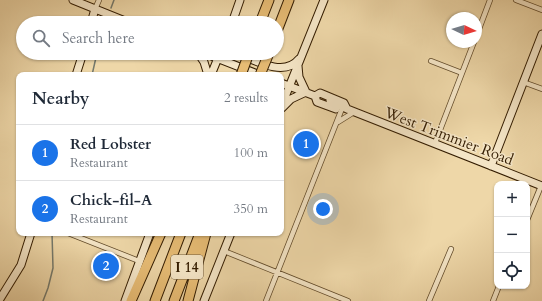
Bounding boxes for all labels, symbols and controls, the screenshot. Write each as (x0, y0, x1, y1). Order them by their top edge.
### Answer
north arrow (446, 12, 482, 48)
search box (16, 16, 284, 60)
icon: search (30, 27, 52, 49)
text: Search here (62, 28, 135, 48)
text: Nearby (32, 87, 89, 110)
text: 2 results (224, 89, 268, 107)
street label: West Trimmier Road (381, 102, 516, 170)
pin: 1 (293, 129, 319, 159)
text: Red Lobster (70, 134, 151, 154)
text: 1 (42, 144, 48, 162)
text: 100 m (234, 144, 268, 162)
text: Restaurant (70, 154, 128, 172)
map controls (494, 181, 530, 289)
button: + (494, 181, 530, 217)
text: Chick-fil-A (70, 190, 152, 210)
your location (313, 199, 333, 219)
text: 2 (42, 200, 48, 218)
text: 350 m (234, 200, 268, 218)
text: Restaurant (70, 210, 128, 228)
button: − (494, 217, 530, 253)
pin: 2 (93, 251, 119, 281)
button: locate (494, 253, 530, 289)
road number: I 14 (171, 255, 203, 279)

